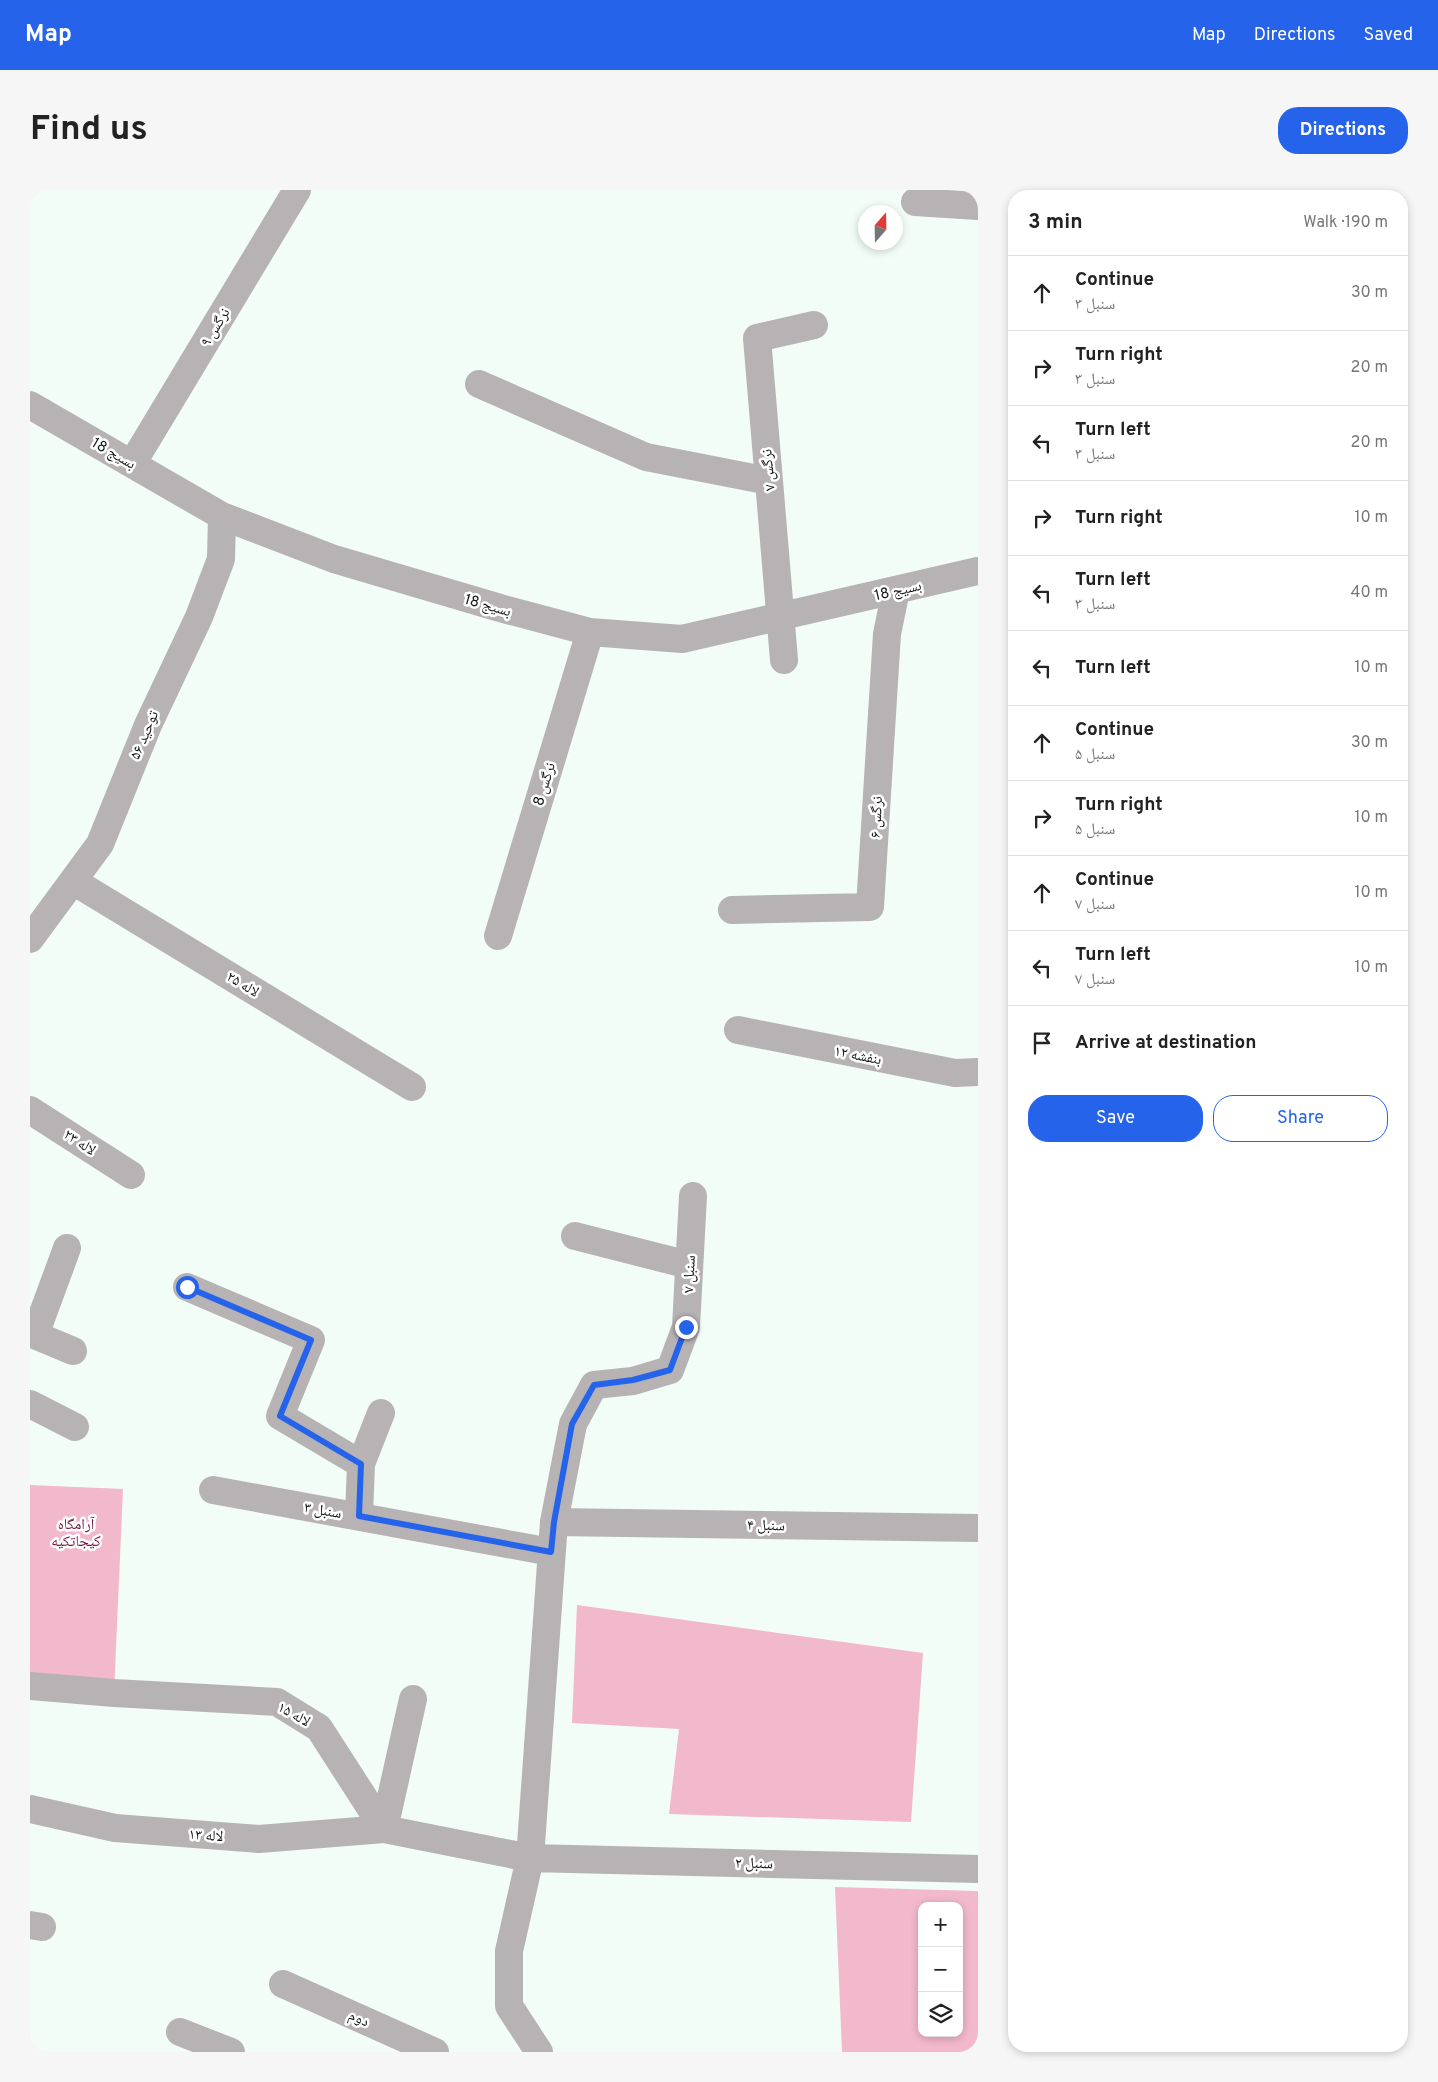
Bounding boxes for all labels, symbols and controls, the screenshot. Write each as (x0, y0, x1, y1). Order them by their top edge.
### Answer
text: Map (25, 20, 72, 50)
text: Map (1192, 24, 1226, 47)
text: Directions (1254, 24, 1336, 47)
text: Saved (1364, 24, 1413, 47)
button: Directions (1278, 107, 1408, 154)
text: Find us (30, 108, 148, 152)
north arrow (858, 205, 903, 250)
text: 3 min (1028, 209, 1083, 236)
text: Walk · 190 m (1303, 213, 1388, 233)
text: Continue (1075, 268, 1154, 292)
icon: ahead (1028, 279, 1056, 307)
text: 30 m (1351, 283, 1388, 303)
text: سنبل ۳ (1075, 295, 1115, 315)
street label: نرگس ۹ (197, 305, 235, 351)
text: Turn right (1075, 343, 1163, 367)
icon: right (1028, 354, 1056, 382)
text: 20 m (1351, 358, 1388, 378)
text: سنبل ۳ (1075, 370, 1115, 390)
text: Turn left (1075, 418, 1151, 442)
icon: left (1028, 429, 1056, 457)
text: 20 m (1351, 433, 1388, 453)
street label: بسیج 18 (88, 434, 139, 474)
text: سنبل ۳ (1075, 445, 1115, 465)
street label: نرگس ۷ (758, 448, 781, 492)
icon: right (1028, 504, 1056, 532)
text: Turn right (1075, 506, 1163, 530)
text: 10 m (1354, 508, 1388, 528)
text: Turn left (1075, 568, 1151, 592)
street label: بسیج 18 (873, 577, 924, 606)
icon: left (1028, 579, 1056, 607)
text: 40 m (1350, 583, 1388, 603)
street label: بسیج 18 (462, 591, 513, 622)
text: سنبل ۳ (1075, 595, 1115, 615)
icon: left (1028, 654, 1056, 682)
text: Turn left (1075, 656, 1151, 680)
text: 10 m (1354, 658, 1388, 678)
street label: توحید ۵۶ (127, 708, 164, 763)
text: Continue (1075, 718, 1154, 742)
icon: ahead (1028, 729, 1056, 757)
text: 30 m (1351, 733, 1388, 753)
text: سنبل ۵ (1075, 745, 1115, 765)
street label: نرگس 8 (530, 760, 561, 808)
text: Turn right (1075, 793, 1163, 817)
street label: نرگس ۶ (867, 796, 888, 839)
icon: right (1028, 804, 1056, 832)
text: 10 m (1354, 808, 1388, 828)
text: سنبل ۵ (1075, 820, 1115, 840)
text: Continue (1075, 868, 1154, 892)
icon: ahead (1028, 879, 1056, 907)
text: 10 m (1354, 883, 1388, 903)
text: سنبل ۷ (1075, 895, 1115, 915)
text: Turn left (1075, 943, 1151, 967)
icon: left (1028, 954, 1056, 982)
text: 10 m (1354, 958, 1388, 978)
street label: لاله ۲۵ (222, 968, 262, 1002)
text: سنبل ۷ (1075, 970, 1115, 990)
icon: arrive (1028, 1029, 1056, 1057)
text: Arrive at destination (1075, 1031, 1256, 1055)
street label: بنفشه ۱۲ (832, 1043, 883, 1070)
button: Save (1028, 1095, 1203, 1142)
button: Share (1213, 1095, 1388, 1142)
street label: لاله ۲۳ (59, 1126, 99, 1161)
street label: سنبل ۷ (680, 1255, 701, 1293)
route start (176, 1276, 199, 1299)
route end (675, 1316, 698, 1339)
street label: سنبل ۳ (302, 1499, 343, 1524)
park label: آرامگاه کیجاتکیه (51, 1516, 101, 1552)
street label: سنبل ۴ (747, 1517, 785, 1536)
street label: لاله ۱۵ (273, 1699, 313, 1732)
street label: لاله ۱۳ (188, 1826, 224, 1847)
street label: سنبل ۲ (735, 1855, 773, 1874)
map controls (918, 1902, 963, 2037)
button: + (918, 1902, 963, 1947)
button: − (918, 1947, 963, 1992)
button: layers (918, 1992, 963, 2037)
street label: دوم (345, 2007, 372, 2032)

